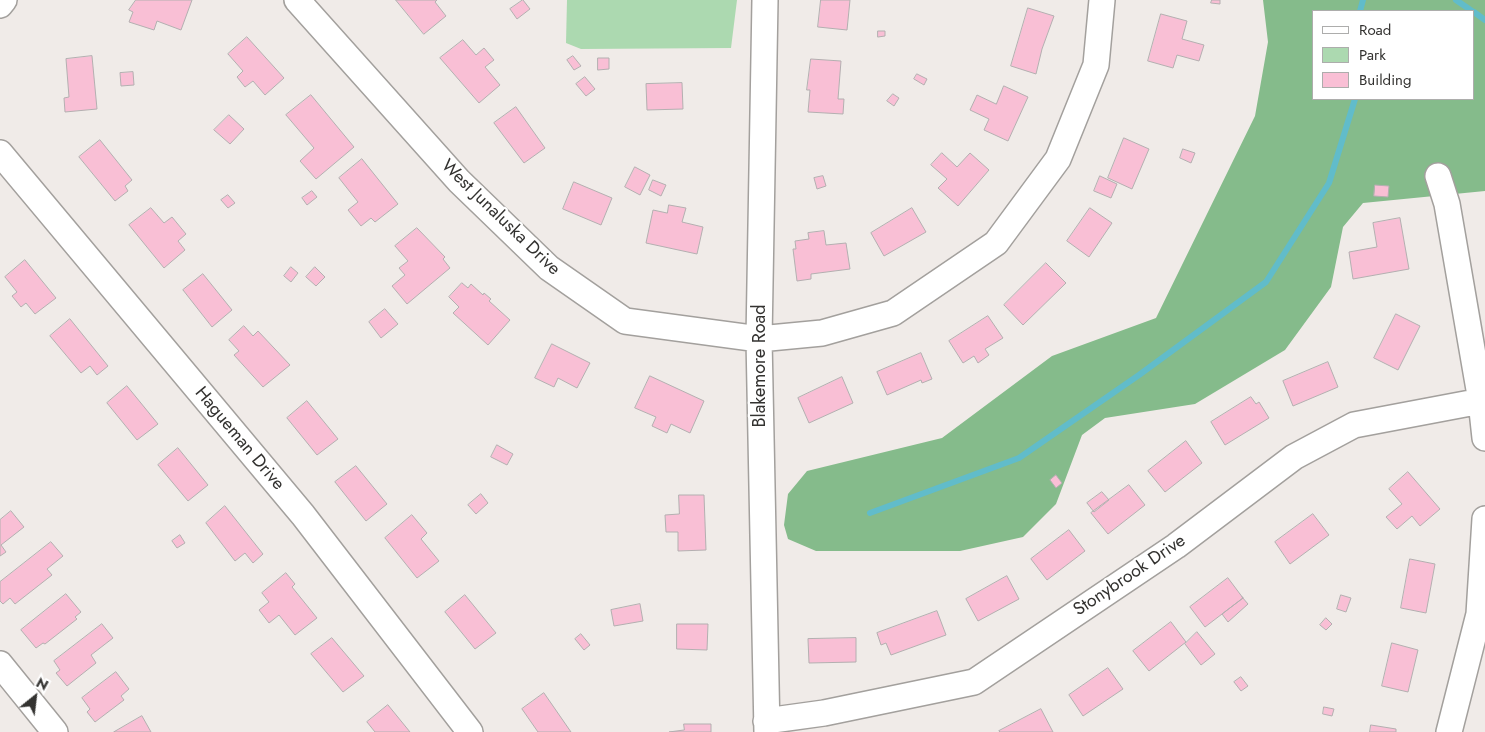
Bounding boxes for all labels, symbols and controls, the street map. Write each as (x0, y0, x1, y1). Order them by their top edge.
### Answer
legend (1312, 10, 1475, 100)
text: Road (1359, 19, 1391, 41)
text: Park (1359, 44, 1386, 66)
text: Building (1359, 69, 1411, 91)
street label: West Junaluska Drive (436, 156, 564, 280)
street label: Blakemore Road (750, 304, 772, 428)
street label: Hagueman Drive (190, 383, 288, 495)
street label: Stonybrook Drive (1070, 531, 1190, 621)
north arrow (10, 672, 60, 722)
text: N (33, 672, 52, 695)

